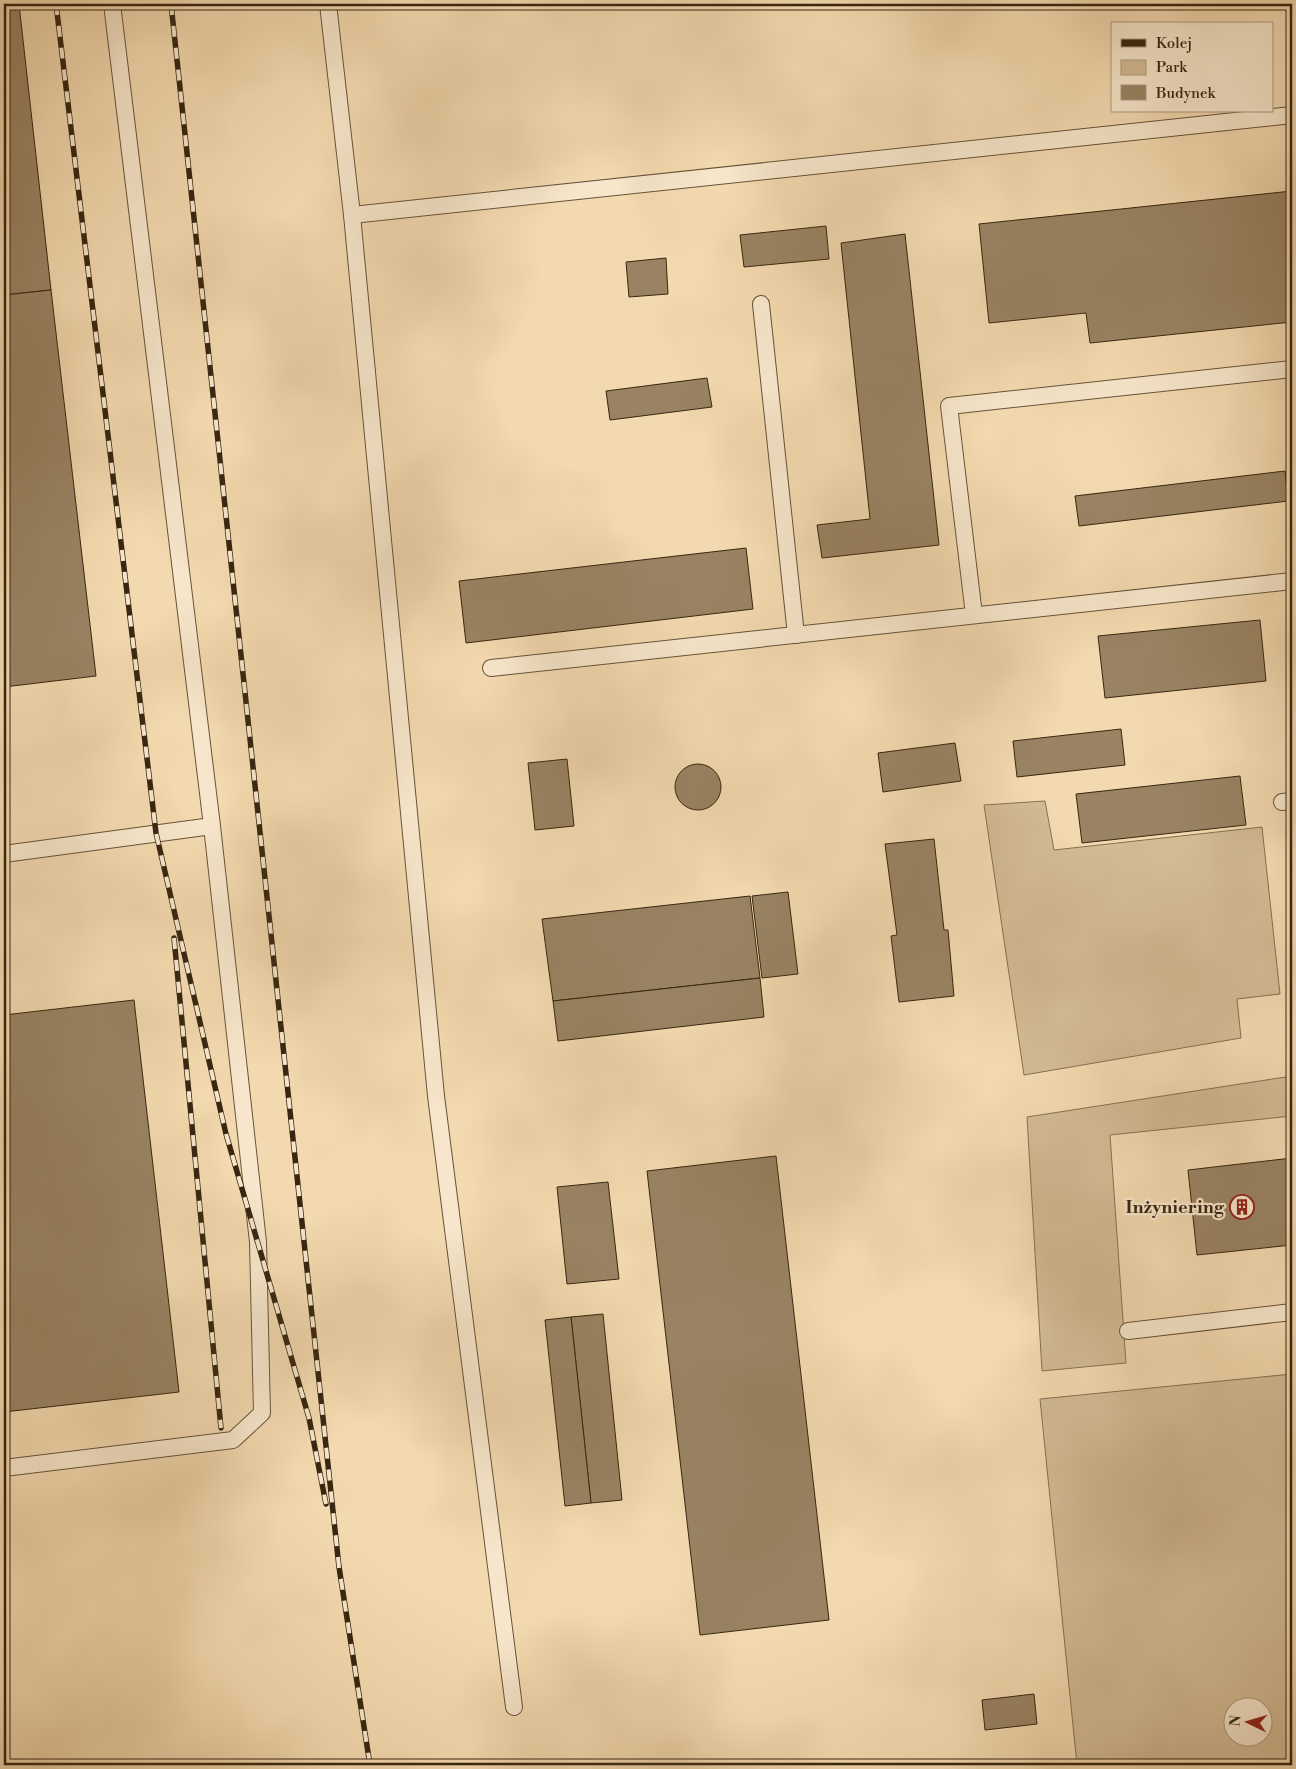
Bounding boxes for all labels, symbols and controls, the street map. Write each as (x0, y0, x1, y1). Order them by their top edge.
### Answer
legend (1111, 22, 1274, 112)
text: Kolej (1156, 34, 1192, 53)
text: Park (1156, 58, 1188, 77)
text: Budynek (1155, 84, 1217, 103)
building icon: Inżyniering (1229, 1194, 1255, 1220)
place label: Inżyniering (1126, 1196, 1225, 1219)
north arrow (1224, 1696, 1274, 1746)
text: N (1227, 1715, 1245, 1727)

